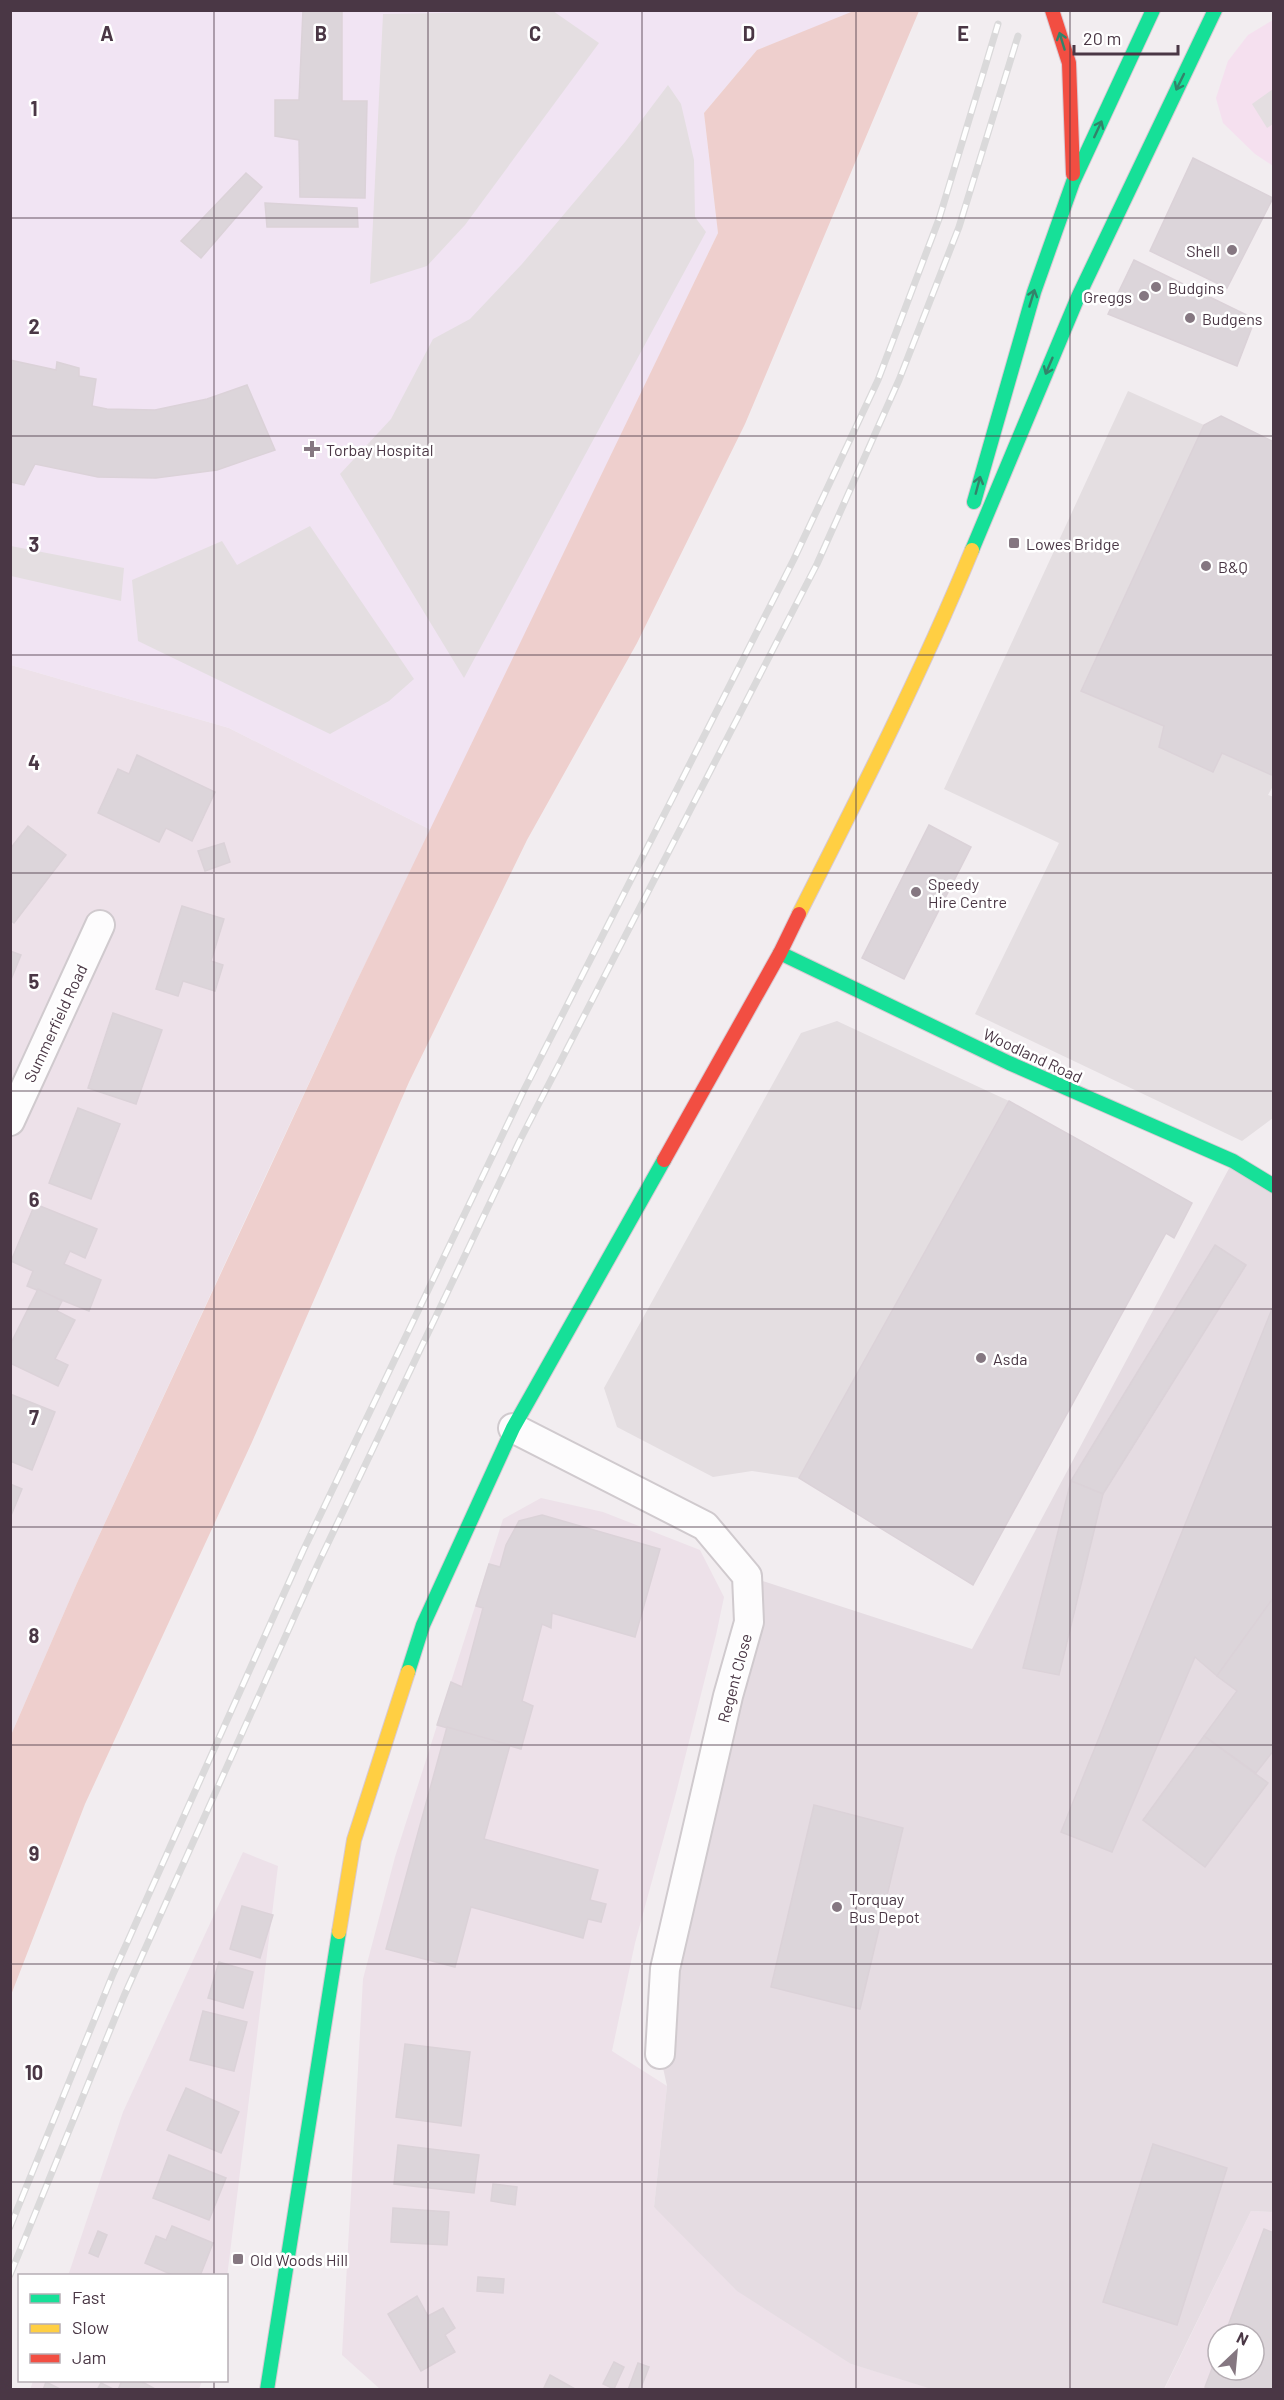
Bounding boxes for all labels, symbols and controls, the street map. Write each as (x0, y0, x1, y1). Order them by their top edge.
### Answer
scale bar (1074, 18, 1178, 56)
text: A (100, 21, 114, 45)
text: B (315, 21, 327, 45)
text: C (529, 21, 541, 45)
text: D (743, 21, 755, 45)
text: E (957, 21, 969, 45)
text: 20 m (1083, 27, 1121, 49)
one-way arrow (1056, 32, 1067, 51)
one-way arrow (1173, 72, 1185, 90)
text: 1 (30, 96, 38, 120)
one-way arrow (1093, 120, 1104, 138)
place label: Shell (1186, 241, 1220, 260)
marker: Shell (1225, 243, 1239, 257)
place label: Budgins (1168, 278, 1224, 297)
marker: Budgins (1149, 280, 1163, 294)
place label: Greggs (1083, 287, 1132, 306)
one-way arrow (1027, 289, 1038, 308)
marker: Greggs (1137, 289, 1151, 303)
place label: Budgens (1202, 309, 1263, 328)
marker: Budgens (1183, 311, 1197, 325)
text: 2 (28, 314, 40, 338)
one-way arrow (1043, 356, 1054, 374)
marker: Torbay Hospital (303, 440, 321, 458)
place label: Torbay Hospital (326, 440, 433, 459)
one-way arrow (973, 476, 985, 495)
text: 3 (29, 532, 39, 556)
place label: Lowes Bridge (1026, 534, 1120, 553)
marker: Lowes Bridge (1007, 536, 1021, 550)
place label: B&Q (1218, 557, 1248, 576)
marker: B&Q (1199, 559, 1213, 573)
text: 4 (28, 750, 40, 774)
place label: Speedy Hire Centre (928, 874, 1007, 911)
marker: Speedy Hire Centre (909, 885, 923, 899)
street label: Summerfield Road (19, 961, 91, 1085)
text: 5 (29, 969, 40, 993)
street label: Woodland Road (980, 1024, 1086, 1086)
text: 6 (29, 1187, 40, 1211)
place label: Asda (993, 1349, 1027, 1368)
marker: Asda (974, 1351, 988, 1365)
text: 7 (29, 1405, 39, 1429)
text: 8 (29, 1623, 40, 1647)
street label: Regent Close (713, 1631, 755, 1725)
text: 9 (29, 1841, 39, 1865)
place label: Torquay Bus Depot (849, 1889, 920, 1926)
marker: Torquay Bus Depot (830, 1900, 844, 1914)
text: 10 (25, 2060, 43, 2084)
place label: Old Woods Hill (250, 2250, 348, 2269)
marker: Old Woods Hill (231, 2252, 245, 2266)
legend (18, 2274, 228, 2382)
text: Fast (72, 2286, 106, 2308)
text: Slow (72, 2316, 109, 2338)
north arrow (1206, 2322, 1266, 2382)
text: N (1234, 2327, 1252, 2349)
text: Jam (72, 2346, 106, 2368)

